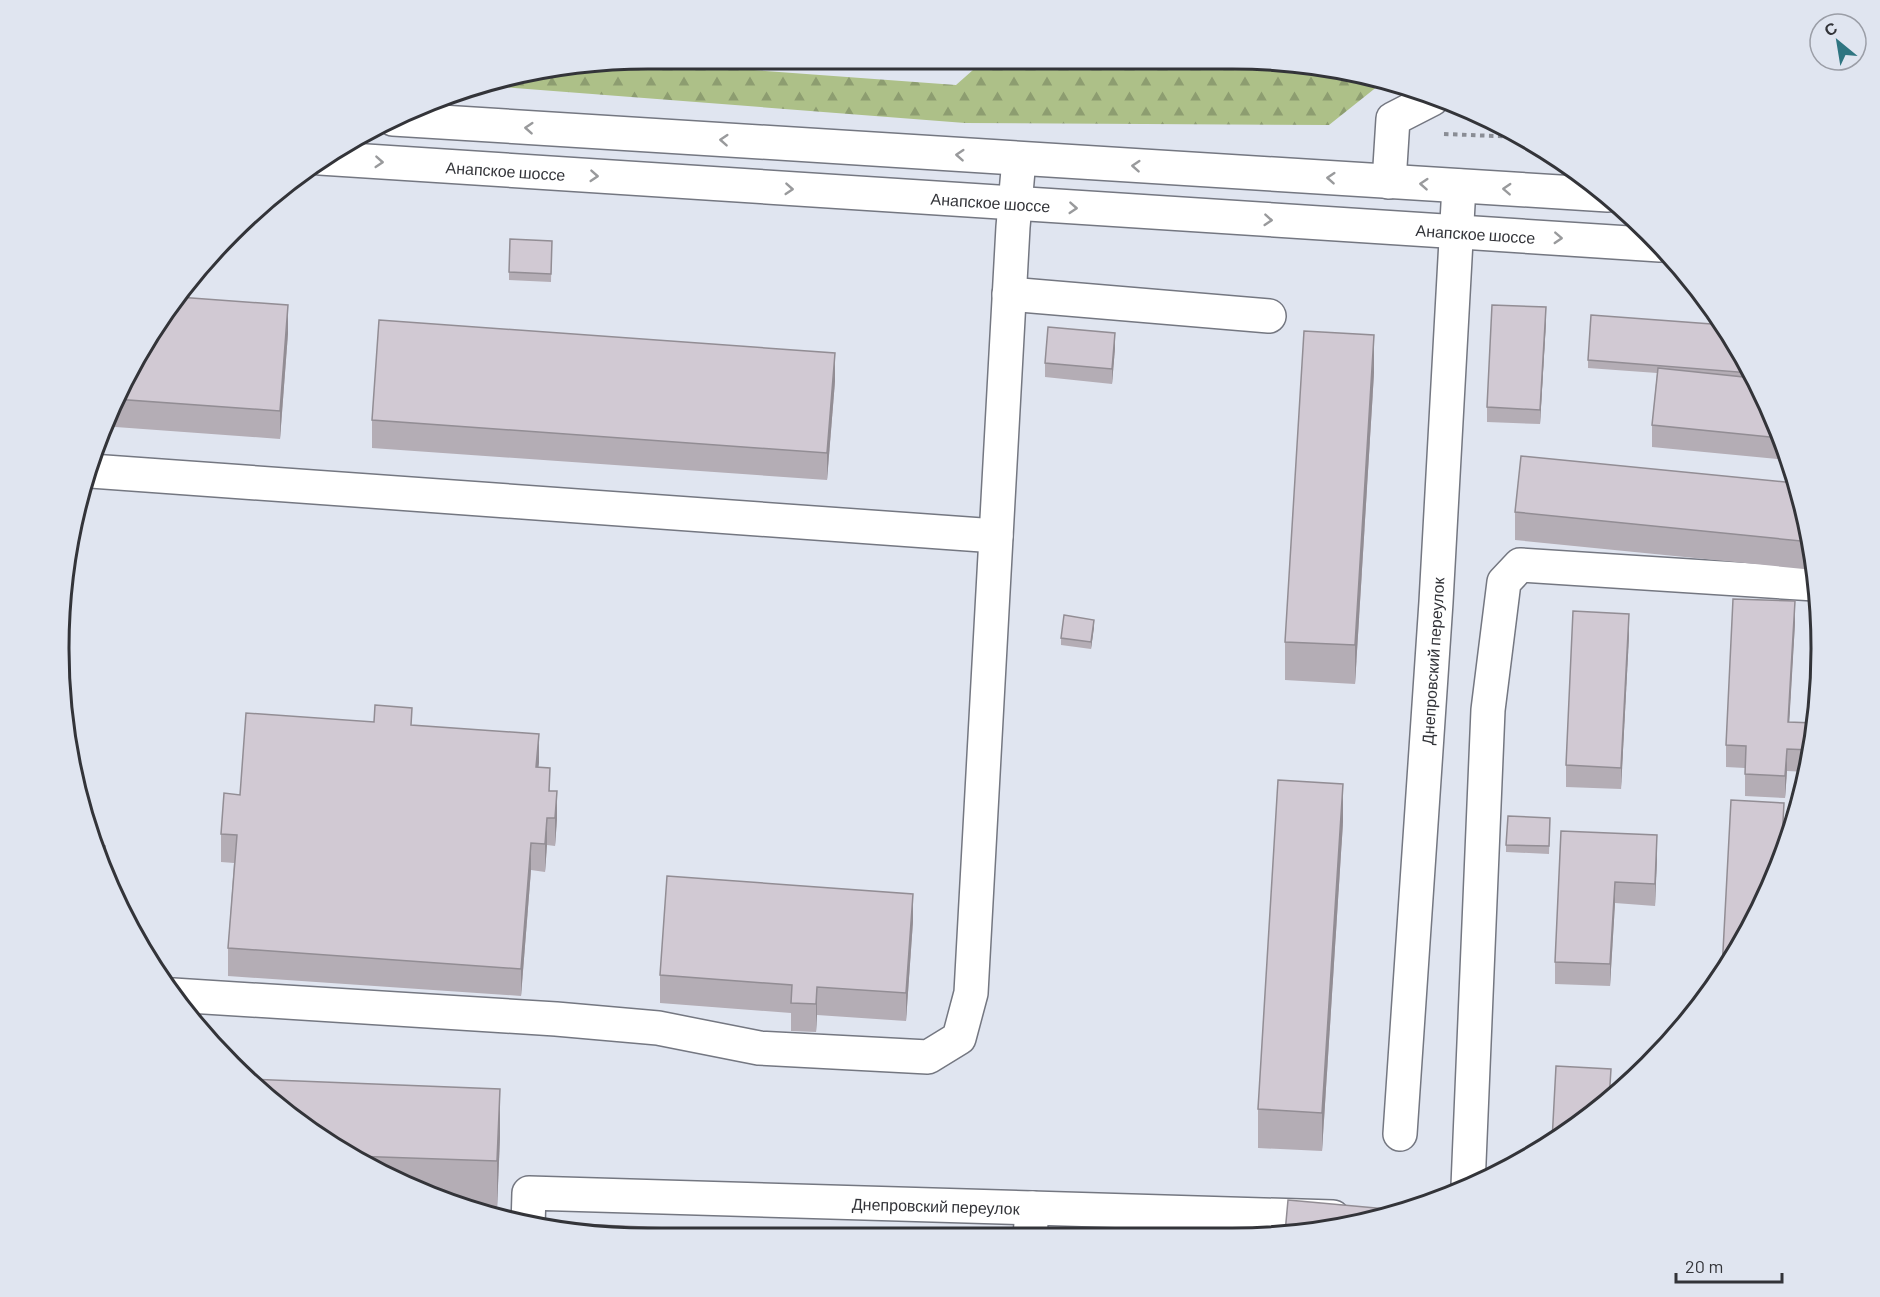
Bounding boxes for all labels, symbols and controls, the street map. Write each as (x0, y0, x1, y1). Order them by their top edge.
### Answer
north arrow (1808, 12, 1868, 72)
text: С (1820, 17, 1840, 40)
one-way arrow (525, 121, 534, 134)
one-way arrow (719, 134, 728, 147)
one-way arrow (956, 149, 965, 162)
one-way arrow (374, 155, 383, 168)
street label: Анапское шоссе (445, 157, 566, 183)
one-way arrow (1132, 160, 1141, 173)
one-way arrow (590, 169, 599, 182)
one-way arrow (1326, 172, 1335, 185)
one-way arrow (1420, 178, 1429, 191)
one-way arrow (784, 182, 793, 195)
one-way arrow (1503, 183, 1512, 196)
street label: Анапское шоссе (930, 188, 1051, 215)
one-way arrow (1069, 201, 1078, 214)
one-way arrow (1263, 213, 1272, 226)
street label: Анапское шоссе (1415, 220, 1536, 246)
one-way arrow (1554, 232, 1563, 245)
street label: Днепровский переулок (1417, 576, 1447, 745)
street label: Днепровский переулок (852, 1193, 1021, 1217)
scale bar (1676, 1246, 1782, 1284)
text: 20 m (1685, 1255, 1723, 1277)

